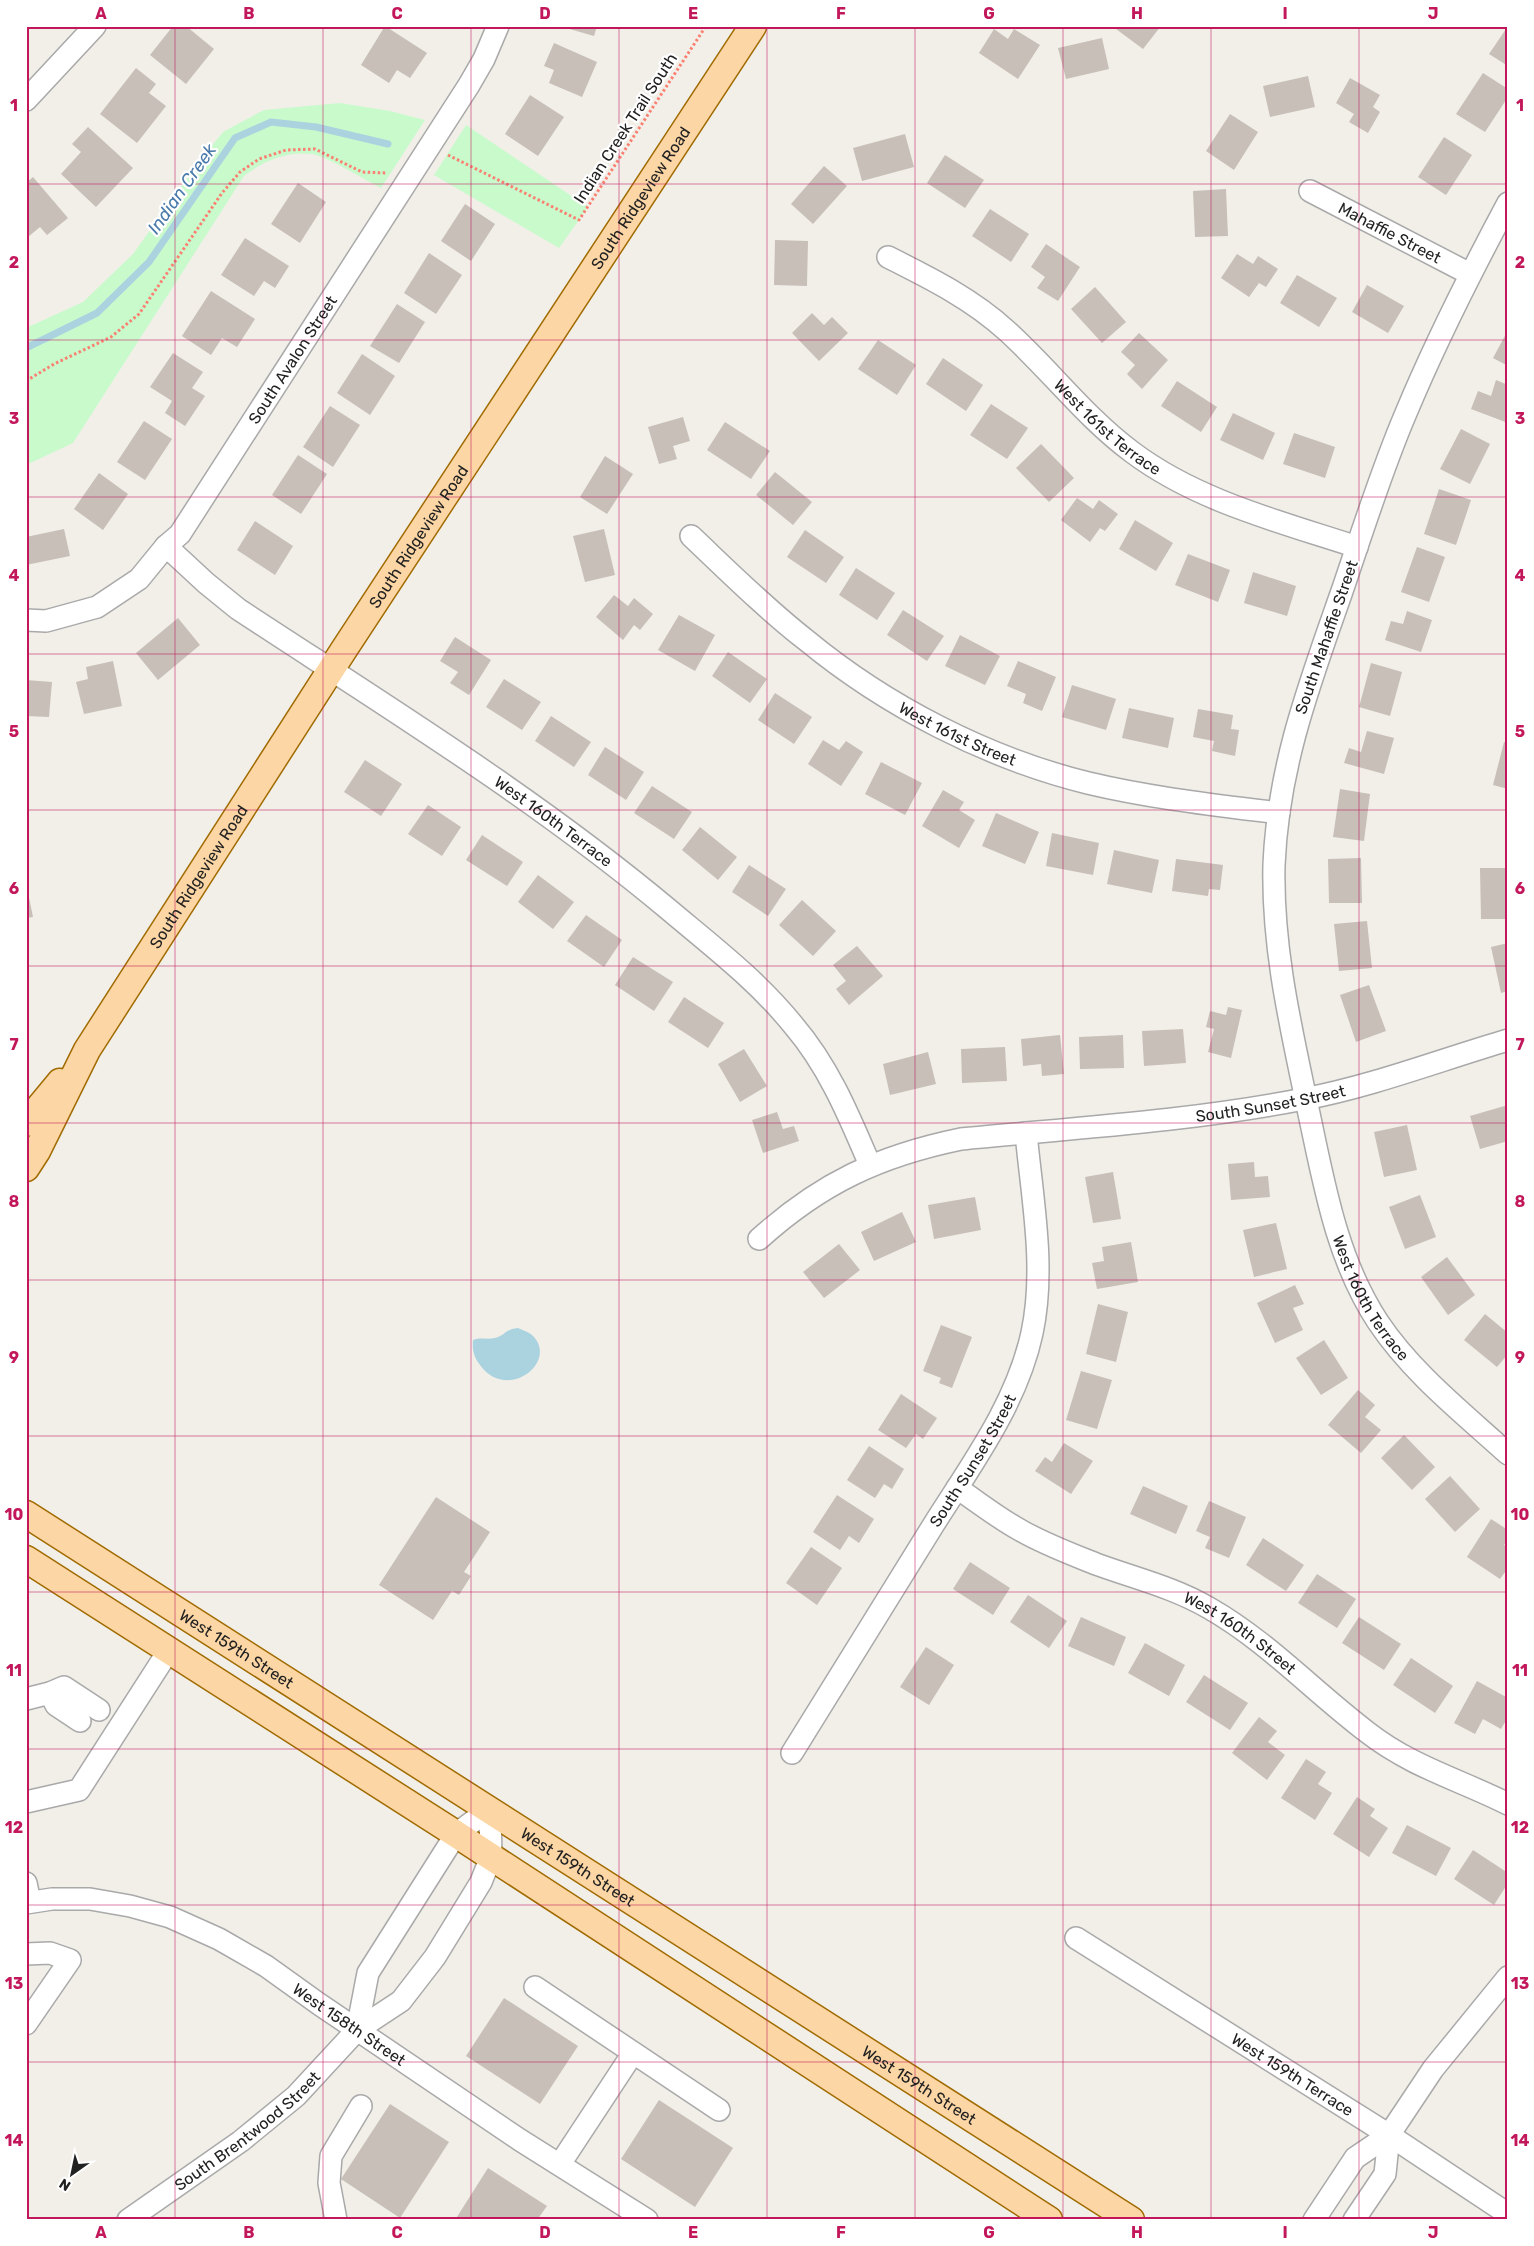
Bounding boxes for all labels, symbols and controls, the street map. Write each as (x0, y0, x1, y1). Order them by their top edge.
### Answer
text: A (95, 4, 107, 23)
text: B (243, 4, 255, 23)
text: C (391, 4, 403, 23)
text: D (539, 4, 551, 23)
text: E (688, 4, 698, 23)
text: F (836, 4, 846, 23)
text: G (983, 4, 995, 23)
text: H (1131, 4, 1143, 23)
text: I (1282, 4, 1288, 23)
text: J (1428, 4, 1438, 23)
street label: Indian Creek Trail South (570, 50, 681, 207)
text: 1 (10, 96, 18, 115)
text: 1 (1516, 96, 1524, 115)
street label: South Ridgeview Road (587, 123, 694, 273)
water label: Indian Creek (143, 139, 222, 238)
street label: Mahaffie Street (1335, 198, 1444, 267)
text: 2 (9, 253, 19, 272)
text: 2 (1515, 253, 1525, 272)
street label: South Avalon Street (244, 292, 341, 428)
street label: West 161st Terrace (1050, 375, 1164, 479)
text: 3 (9, 409, 19, 428)
text: 3 (1515, 409, 1525, 428)
street label: South Ridgeview Road (365, 462, 472, 612)
street label: South Mahaffie Street (1291, 558, 1362, 717)
text: 4 (9, 566, 20, 585)
text: 4 (1515, 566, 1526, 585)
street label: West 161st Street (895, 698, 1019, 770)
text: 5 (9, 722, 19, 741)
text: 5 (1515, 722, 1525, 741)
street label: West 160th Terrace (491, 772, 616, 871)
street label: South Ridgeview Road (146, 802, 252, 952)
text: 6 (9, 879, 19, 898)
text: 6 (1515, 879, 1525, 898)
text: 7 (9, 1035, 19, 1054)
text: 7 (1515, 1035, 1525, 1054)
street label: South Sunset Street (1194, 1081, 1347, 1126)
text: 8 (9, 1192, 20, 1211)
text: 8 (1515, 1192, 1526, 1211)
street label: West 160th Terrace (1329, 1233, 1413, 1365)
text: 9 (9, 1348, 19, 1367)
text: 9 (1515, 1348, 1525, 1367)
street label: South Sunset Street (926, 1391, 1020, 1530)
text: 10 (5, 1505, 24, 1524)
text: 10 (1511, 1505, 1530, 1524)
street label: West 160th Street (1181, 1588, 1300, 1678)
street label: West 159th Street (176, 1606, 297, 1693)
text: 11 (6, 1661, 22, 1680)
text: 11 (1512, 1661, 1528, 1680)
text: 12 (5, 1818, 23, 1837)
text: 12 (1511, 1818, 1529, 1837)
street label: West 159th Street (517, 1824, 638, 1911)
text: 13 (5, 1974, 23, 1993)
text: 13 (1511, 1974, 1529, 1993)
street label: West 158th Street (289, 1979, 409, 2070)
street label: West 159th Terrace (1228, 2029, 1357, 2120)
street label: West 159th Street (858, 2042, 980, 2129)
street label: South Brentwood Street (171, 2067, 324, 2195)
text: 14 (5, 2131, 24, 2150)
text: 14 (1511, 2131, 1530, 2150)
north arrow (48, 2148, 98, 2198)
text: N (56, 2175, 74, 2194)
text: A (95, 2223, 107, 2242)
text: B (243, 2223, 255, 2242)
text: C (391, 2223, 403, 2242)
text: D (539, 2223, 551, 2242)
text: E (688, 2223, 698, 2242)
text: F (836, 2223, 846, 2242)
text: G (983, 2223, 995, 2242)
text: H (1131, 2223, 1143, 2242)
text: I (1282, 2223, 1288, 2242)
text: J (1428, 2223, 1438, 2242)

